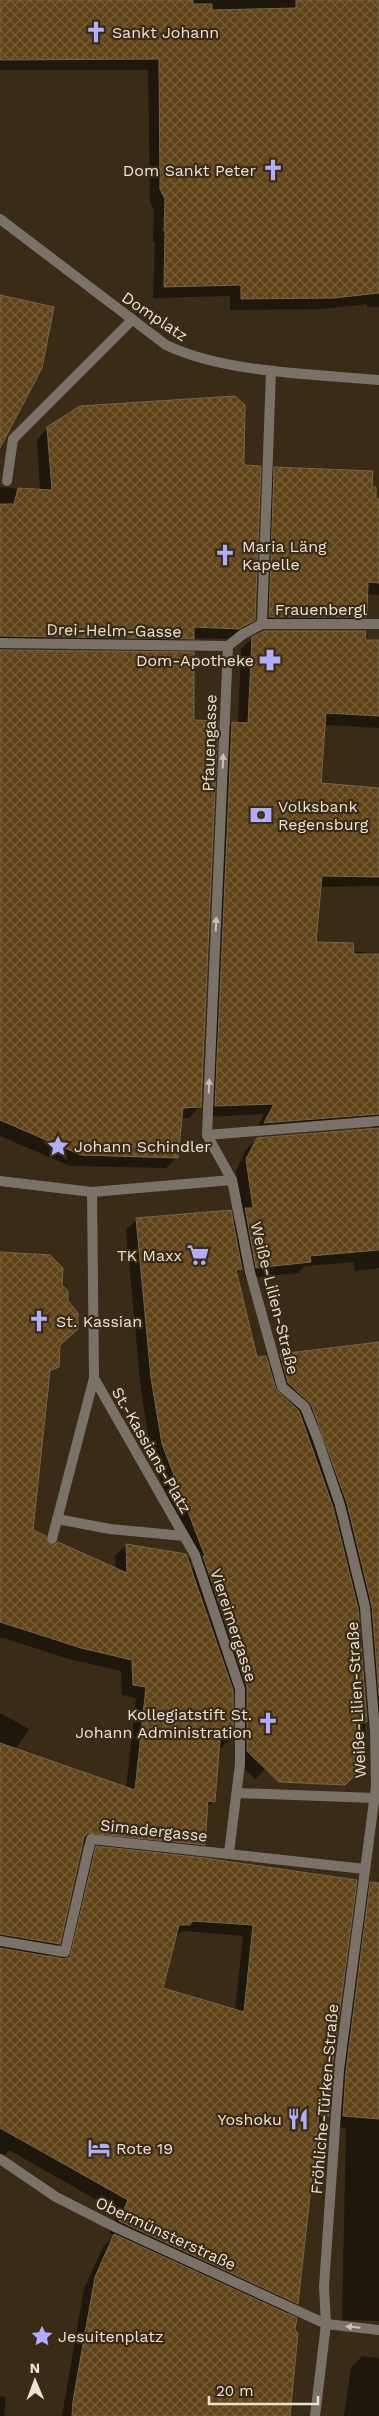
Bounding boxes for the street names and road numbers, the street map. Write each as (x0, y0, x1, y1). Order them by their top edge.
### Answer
street label: Domplatz (118, 287, 191, 345)
street label: Frauenbergl (275, 600, 367, 619)
street label: Drei-Helm-Gasse (46, 620, 182, 641)
street label: Pfauengasse (198, 694, 221, 792)
street label: Weiße-Lilien-Straße (246, 1220, 303, 1377)
street label: St.-Kassians-Platz (108, 1384, 195, 1517)
street label: Viereimergasse (206, 1566, 261, 1684)
street label: Weiße-Lilien-Straße (343, 1621, 370, 1779)
street label: Simadergasse (99, 1815, 209, 1846)
street label: Fröhliche-Türken-Straße (307, 2003, 342, 2195)
street label: Obermünsterstraße (92, 2193, 239, 2274)

